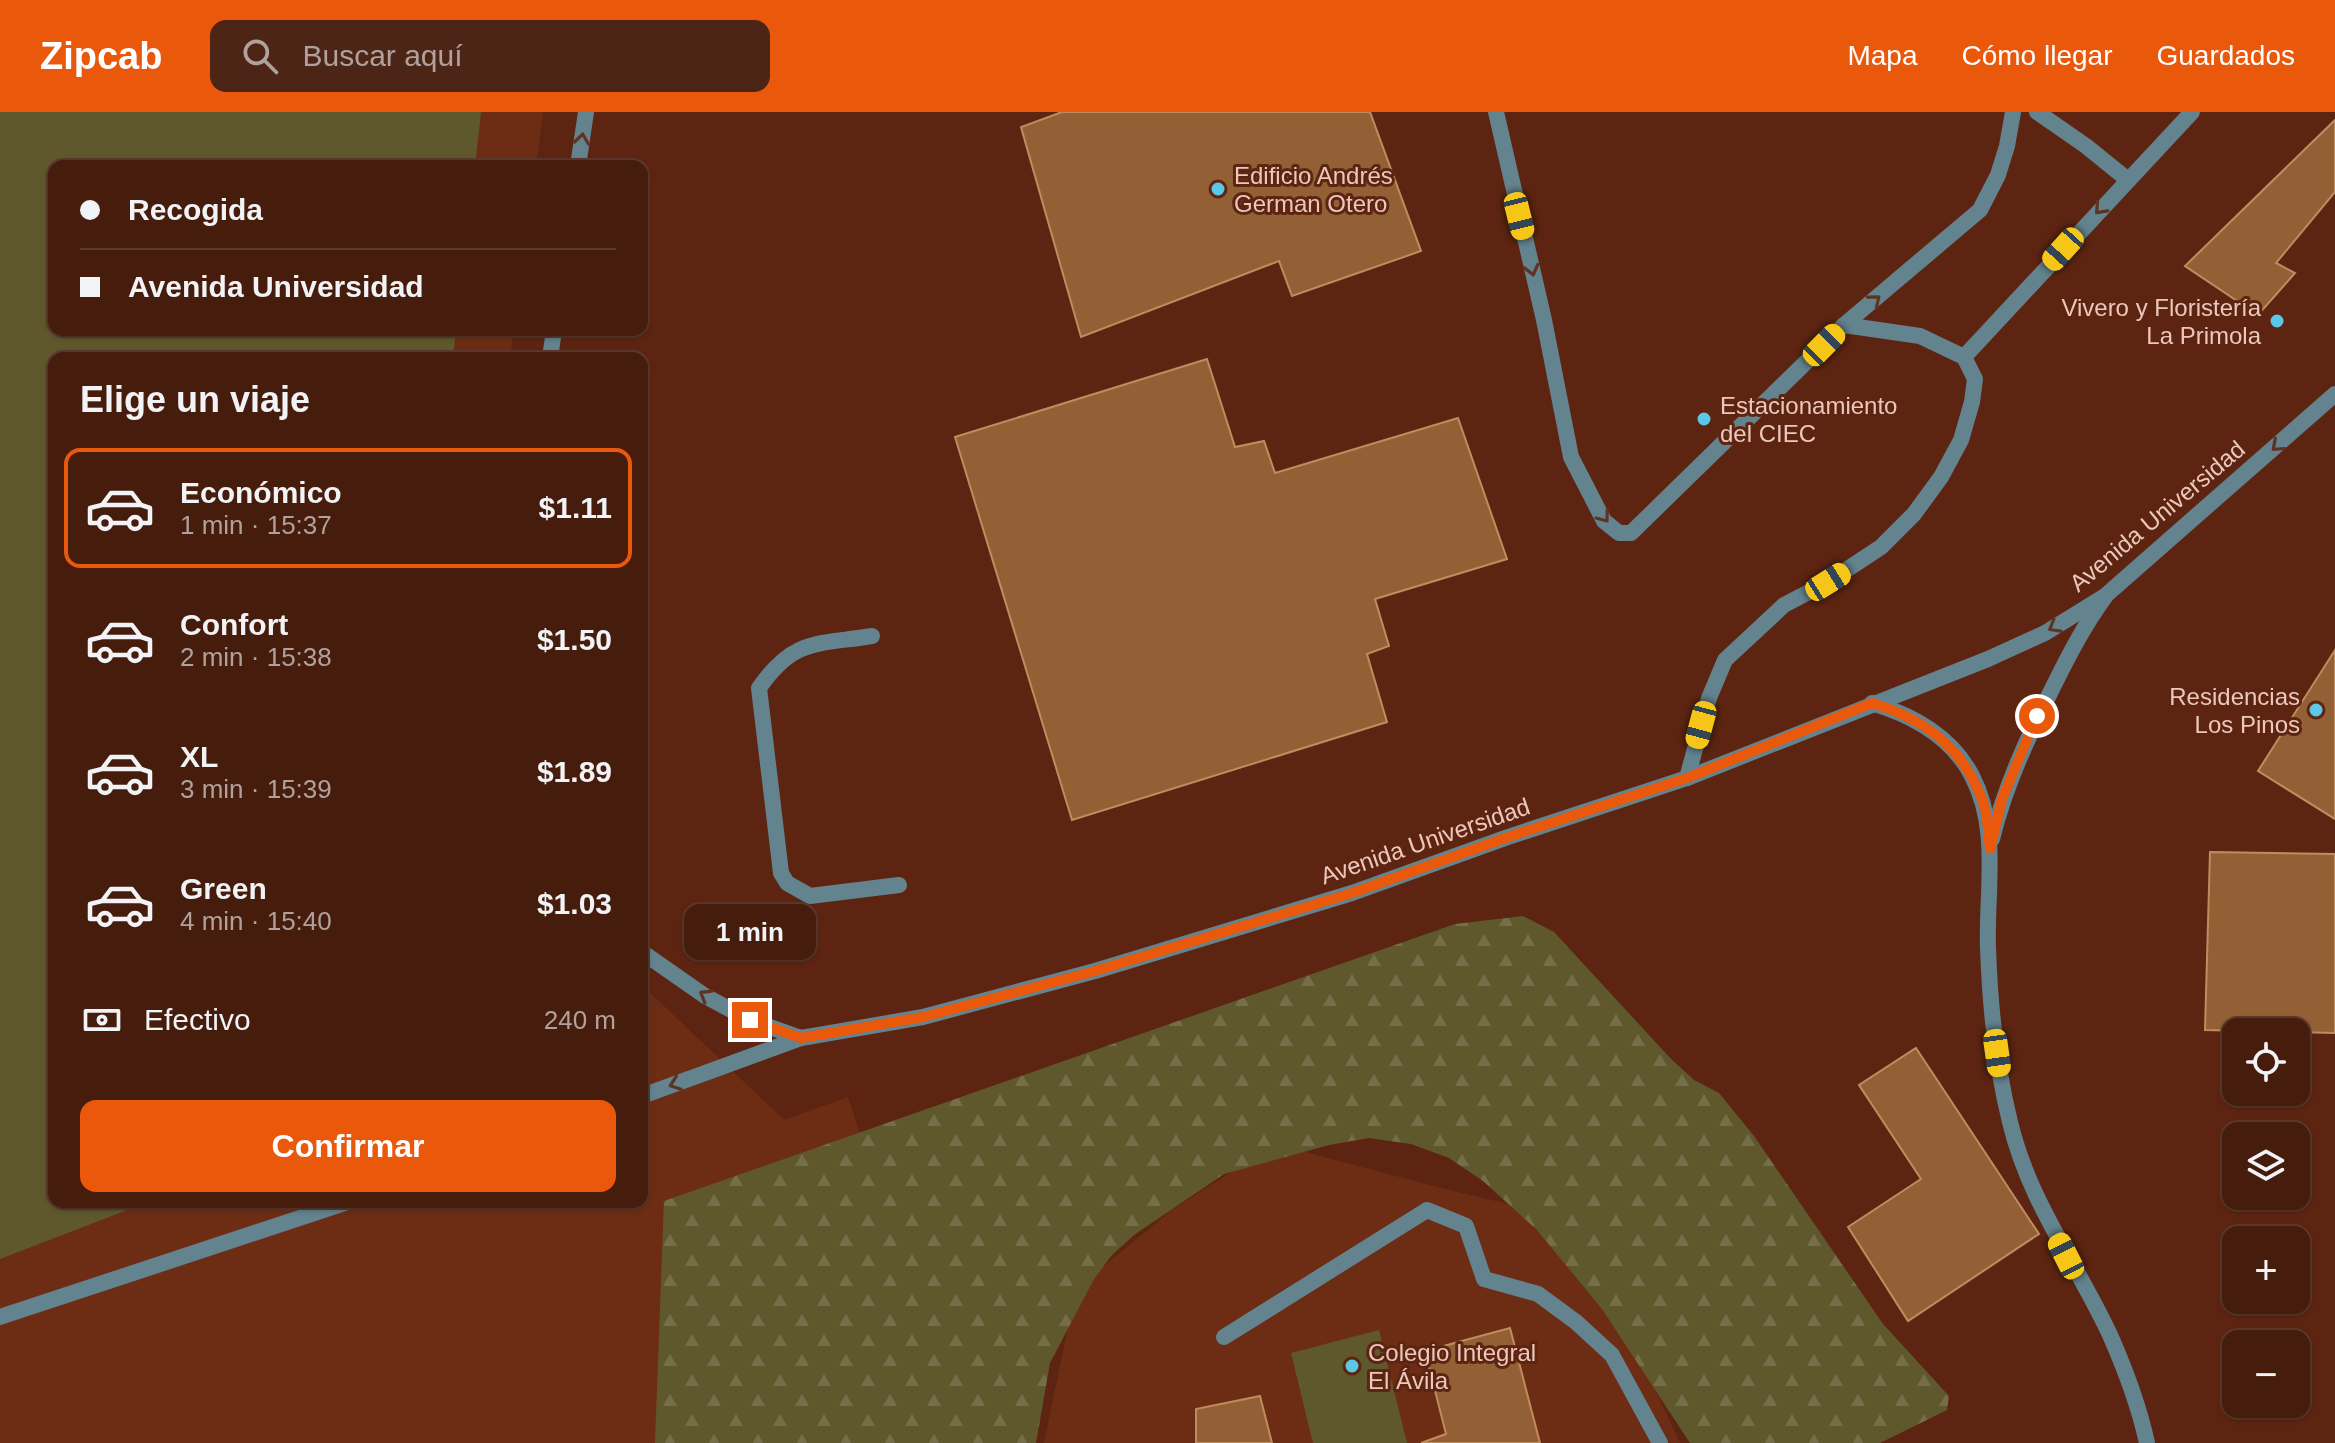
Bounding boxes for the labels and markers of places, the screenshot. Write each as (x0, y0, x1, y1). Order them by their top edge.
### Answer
place label: Edificio Andrés German Otero (1234, 162, 1393, 217)
marker: Edificio Andrés German Otero (1209, 180, 1227, 198)
place label: Vivero y Floristería La Primola (2061, 294, 2262, 349)
marker: Vivero y Floristería La Primola (2268, 312, 2286, 330)
place label: Estacionamiento del CIEC (1720, 392, 1897, 447)
marker: Estacionamiento del CIEC (1695, 410, 1713, 428)
place label: Residencias Los Pinos (2169, 683, 2300, 738)
marker: Residencias Los Pinos (2307, 701, 2325, 719)
place label: Colegio Integral El Ávila (1368, 1339, 1536, 1394)
marker: Colegio Integral El Ávila (1343, 1357, 1361, 1375)

